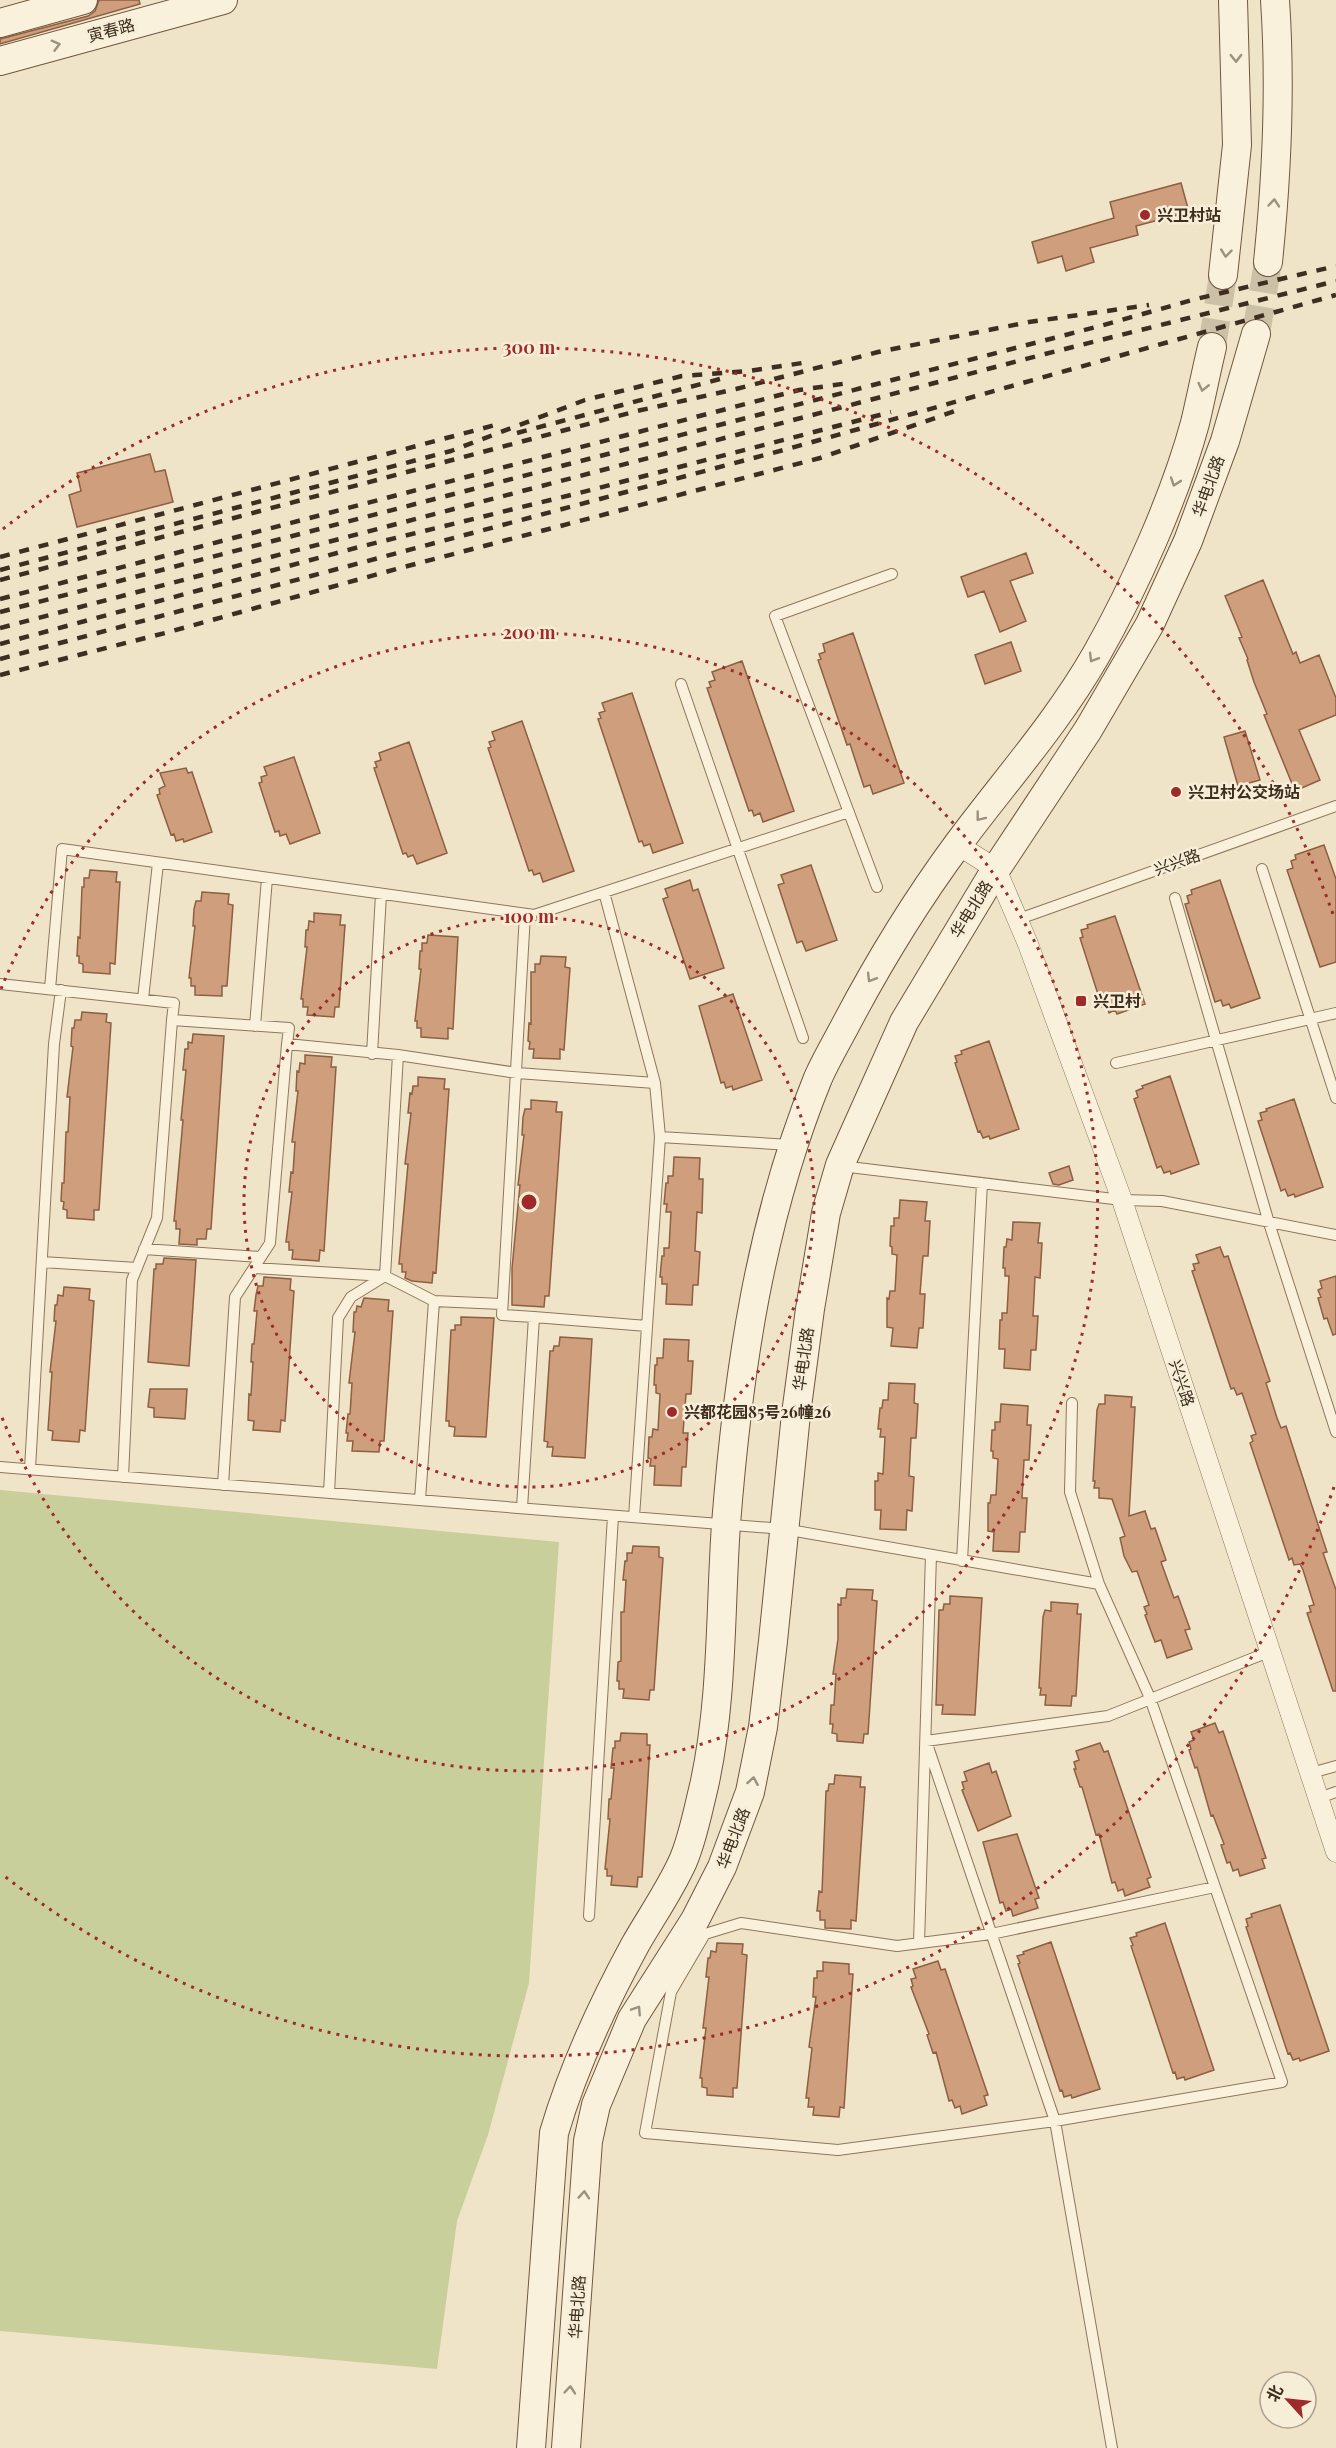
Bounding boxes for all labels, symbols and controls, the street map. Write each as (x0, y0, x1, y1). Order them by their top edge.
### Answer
street label: 寅春路 (85, 13, 137, 46)
one-way arrow (51, 40, 61, 53)
one-way arrow (1230, 54, 1242, 63)
one-way arrow (1267, 199, 1280, 208)
place label: 兴卫村站 (1157, 204, 1221, 225)
marker: 兴卫村站 (1138, 208, 1152, 222)
one-way arrow (1220, 248, 1233, 257)
text: 300 m (503, 335, 556, 359)
one-way arrow (1197, 381, 1210, 391)
street label: 华电北路 (1187, 452, 1228, 519)
one-way arrow (1170, 476, 1183, 487)
text: 200 m (502, 620, 556, 644)
one-way arrow (1089, 652, 1101, 662)
place label: 兴卫村公交场站 (1188, 781, 1300, 802)
marker: 兴卫村公交场站 (1169, 785, 1183, 799)
one-way arrow (976, 810, 987, 821)
street label: 兴兴路 (1151, 843, 1203, 880)
street label: 华电北路 (945, 876, 996, 941)
text: 100 m (504, 904, 555, 928)
one-way arrow (866, 972, 878, 982)
place label: 兴卫村 (1093, 990, 1141, 1011)
marker: 兴卫村 (1074, 994, 1088, 1008)
centre of rings (519, 1192, 539, 1212)
street label: 华电北路 (788, 1326, 817, 1392)
street label: 兴兴路 (1165, 1357, 1200, 1409)
place label: 兴都花园85号26幢26 (684, 1401, 831, 1422)
marker: 兴都花园85号26幢26 (665, 1405, 679, 1419)
one-way arrow (746, 1776, 758, 1785)
street label: 华电北路 (711, 1804, 754, 1871)
one-way arrow (630, 2006, 642, 2016)
one-way arrow (578, 2191, 591, 2200)
street label: 华电北路 (564, 2274, 589, 2340)
north arrow (1258, 2370, 1318, 2430)
text: 北 (1261, 2381, 1287, 2405)
one-way arrow (564, 2385, 577, 2394)

